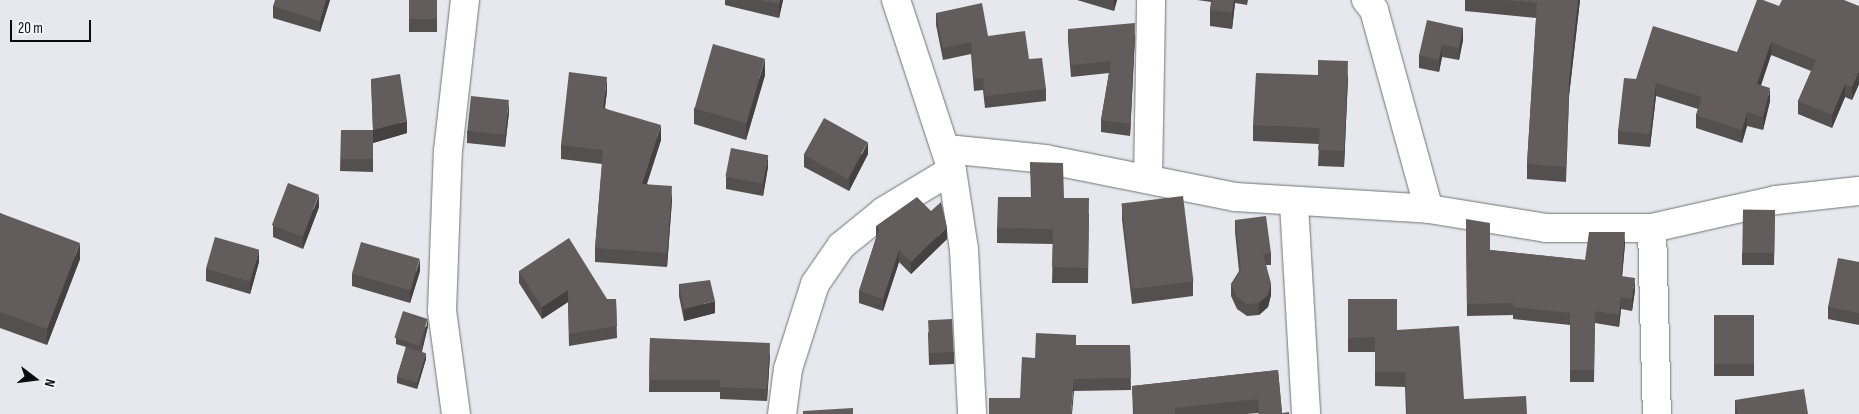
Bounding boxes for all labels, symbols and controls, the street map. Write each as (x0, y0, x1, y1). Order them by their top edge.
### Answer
scale bar (12, 10, 94, 42)
text: 20 m (18, 19, 43, 38)
north arrow (10, 354, 60, 404)
text: N (41, 377, 59, 389)

